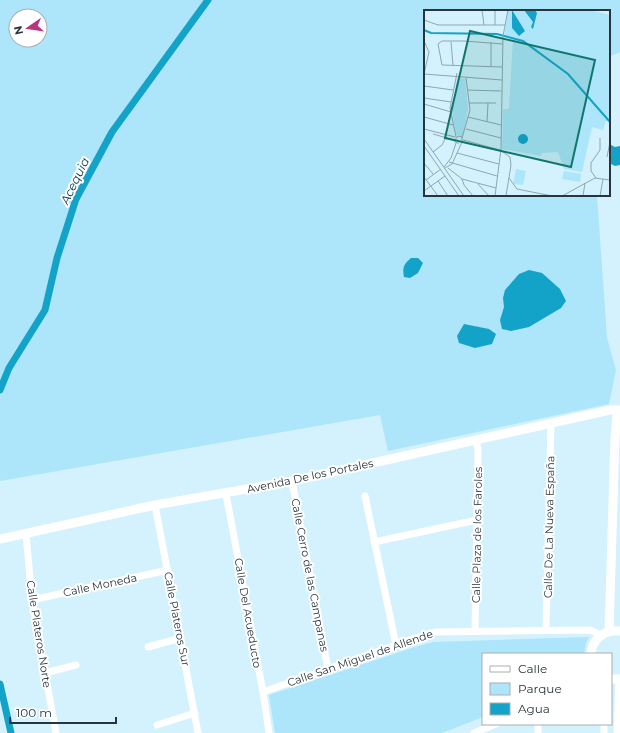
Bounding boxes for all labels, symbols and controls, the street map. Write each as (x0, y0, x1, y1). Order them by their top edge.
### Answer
north arrow (8, 8, 48, 48)
inset map (424, 10, 610, 196)
text: N (10, 24, 26, 36)
water label: Acequia (56, 155, 92, 207)
street label: Avenida De los Portales (245, 456, 375, 496)
street label: Calle De La Nueva España (541, 456, 557, 598)
street label: Calle Plaza de los Faroles (469, 466, 485, 603)
street label: Calle Cerro de las Campanas (288, 497, 332, 654)
street label: Calle Del Acueducto (231, 557, 265, 669)
street label: Calle Moneda (62, 570, 138, 600)
street label: Calle Plateros Sur (161, 571, 193, 667)
street label: Calle Plateros Norte (24, 579, 54, 689)
street label: Calle San Miguel de Allende (285, 626, 435, 690)
legend (482, 653, 612, 725)
text: Calle (518, 661, 547, 676)
text: Parque (518, 681, 562, 696)
scale bar (10, 699, 116, 725)
text: Agua (518, 701, 550, 716)
text: 100 m (16, 705, 52, 720)

